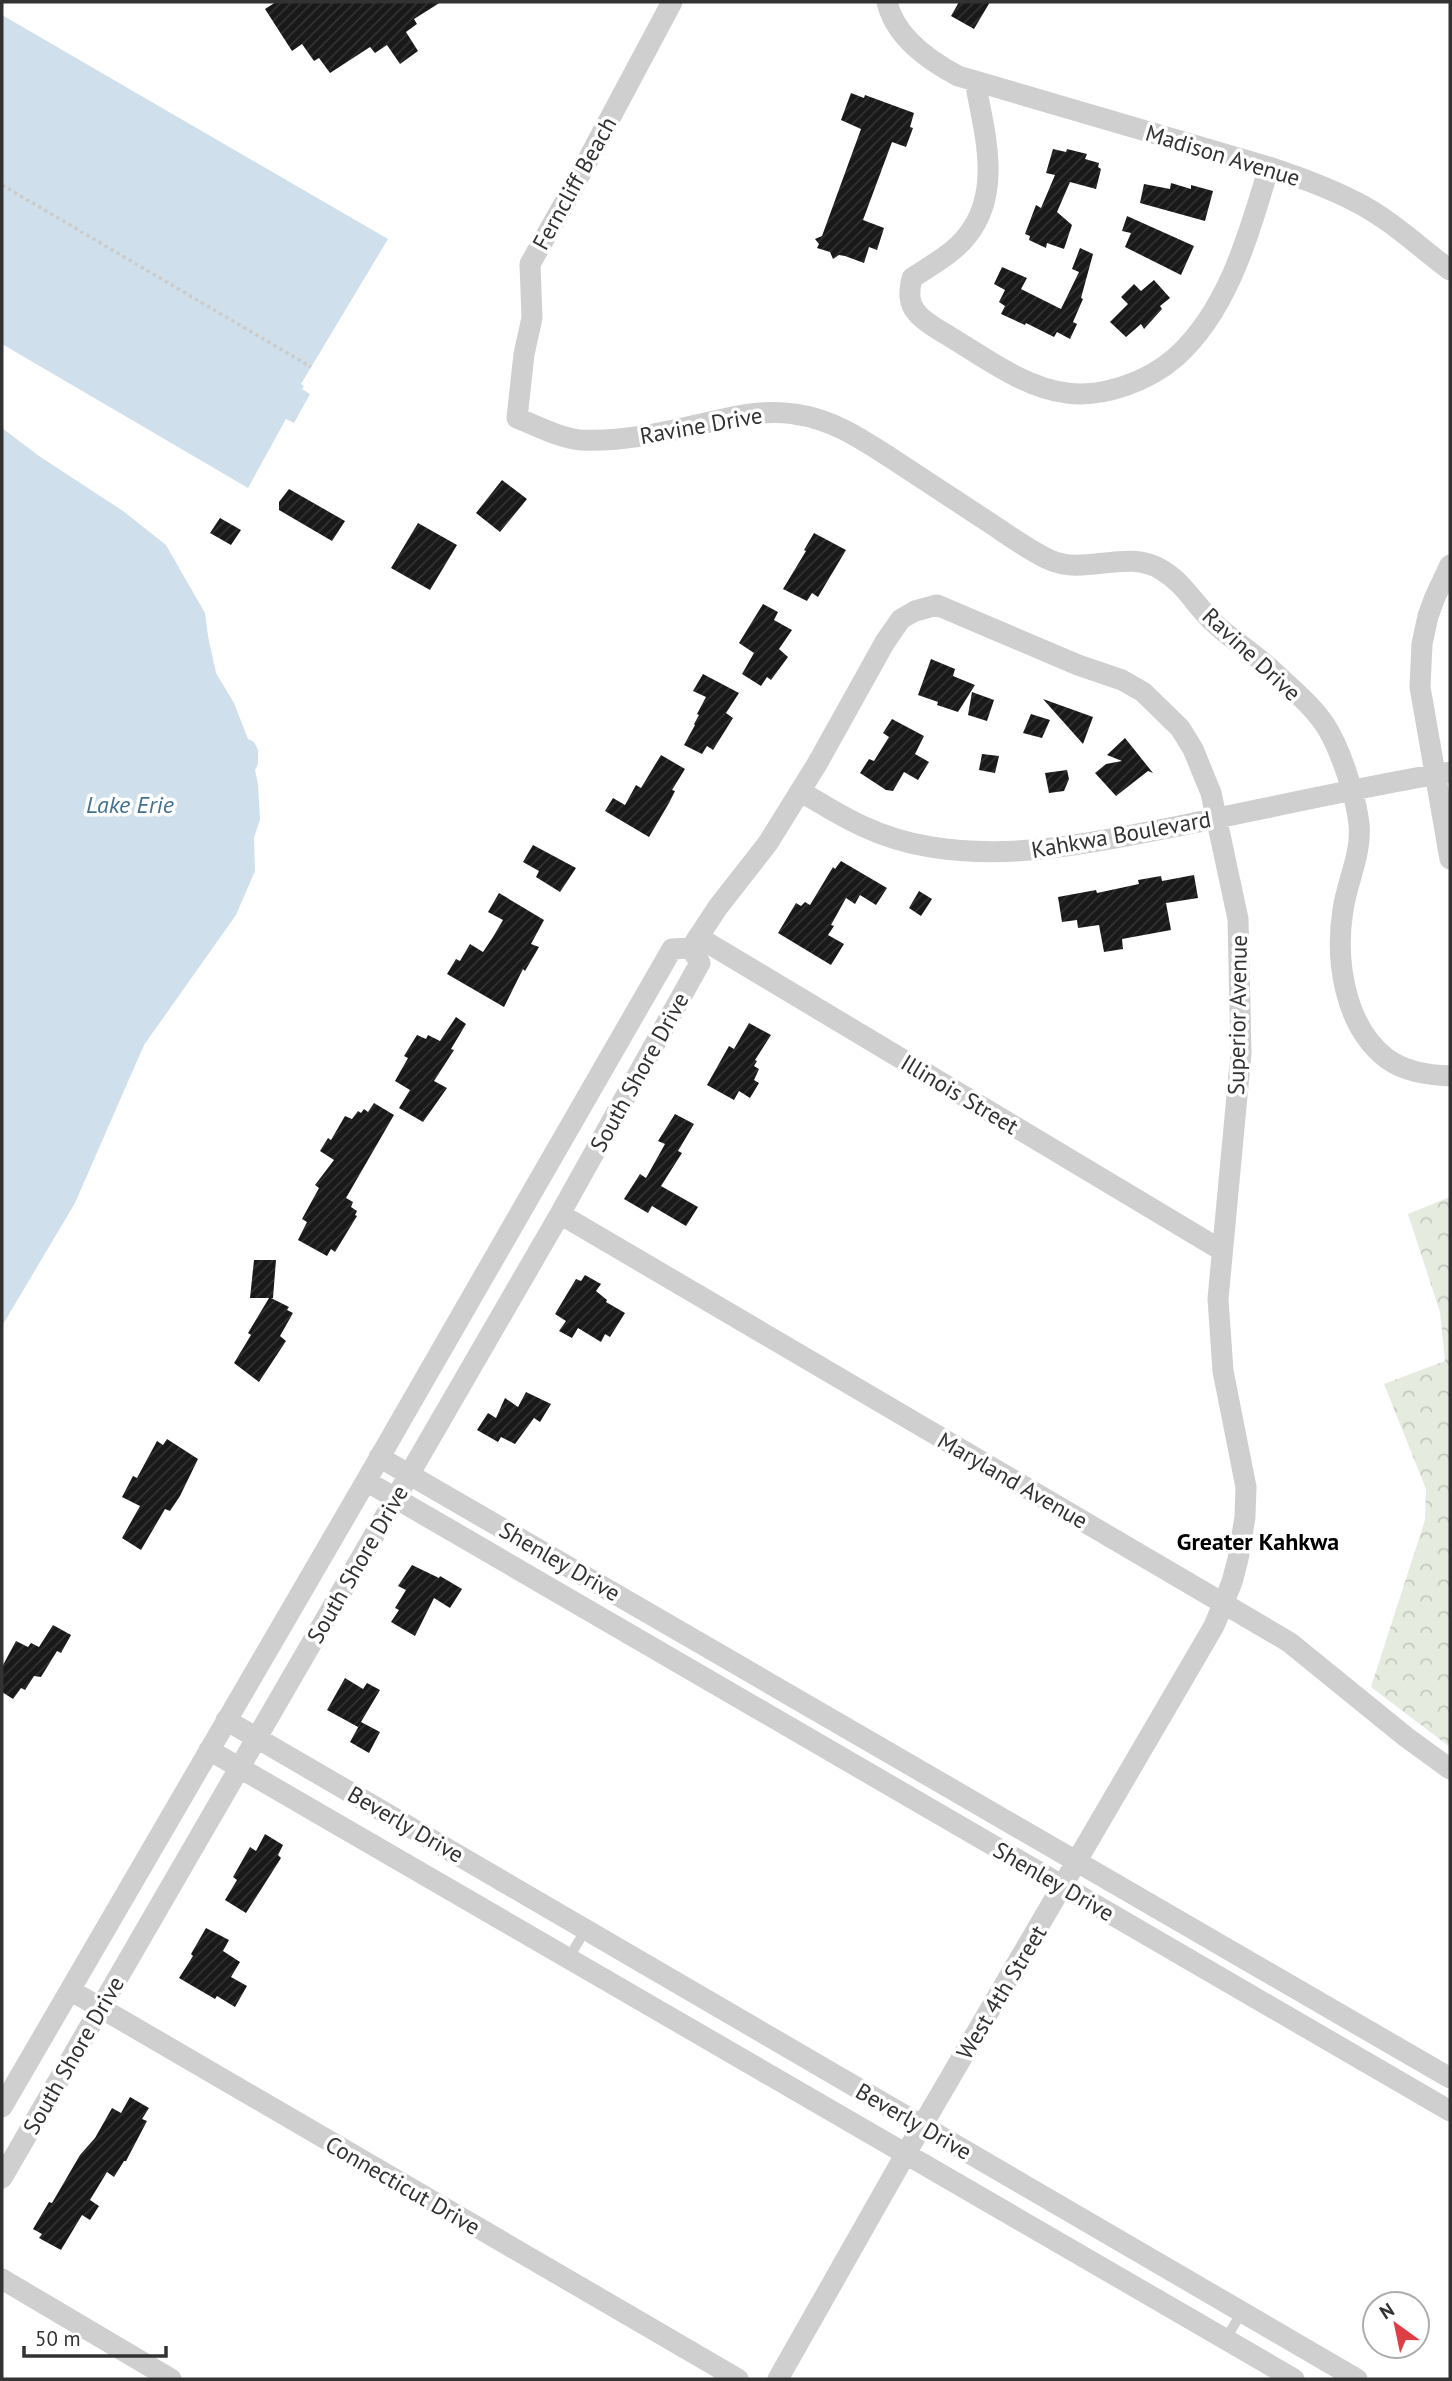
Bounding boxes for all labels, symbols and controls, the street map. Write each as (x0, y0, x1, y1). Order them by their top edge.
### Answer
street label: Ferncliff Beach (526, 111, 622, 255)
street label: Madison Avenue (1142, 118, 1304, 192)
street label: Ravine Drive (637, 400, 765, 450)
street label: Ravine Drive (1197, 601, 1307, 707)
water label: Lake Erie (86, 789, 174, 820)
street label: Kahkwa Boulevard (1029, 804, 1213, 864)
street label: Superior Avenue (1221, 935, 1253, 1095)
street label: South Shore Drive (583, 987, 695, 1157)
street label: Illinois Street (896, 1048, 1024, 1141)
street label: Maryland Avenue (933, 1425, 1093, 1535)
street label: South Shore Drive (300, 1480, 414, 1648)
street label: Shenley Drive (494, 1515, 626, 1607)
district label: Greater Kahkwa (1177, 1526, 1339, 1557)
street label: Beverly Drive (343, 1779, 469, 1869)
street label: Shenley Drive (988, 1835, 1120, 1927)
street label: West 4th Street (950, 1920, 1052, 2064)
street label: South Shore Drive (16, 1971, 130, 2139)
street label: Beverly Drive (851, 2076, 977, 2166)
street label: Connecticut Drive (320, 2129, 486, 2241)
north arrow (1361, 2290, 1431, 2360)
text: N (1375, 2297, 1399, 2324)
scale bar (24, 2314, 166, 2358)
text: 50 m (35, 2325, 81, 2352)

